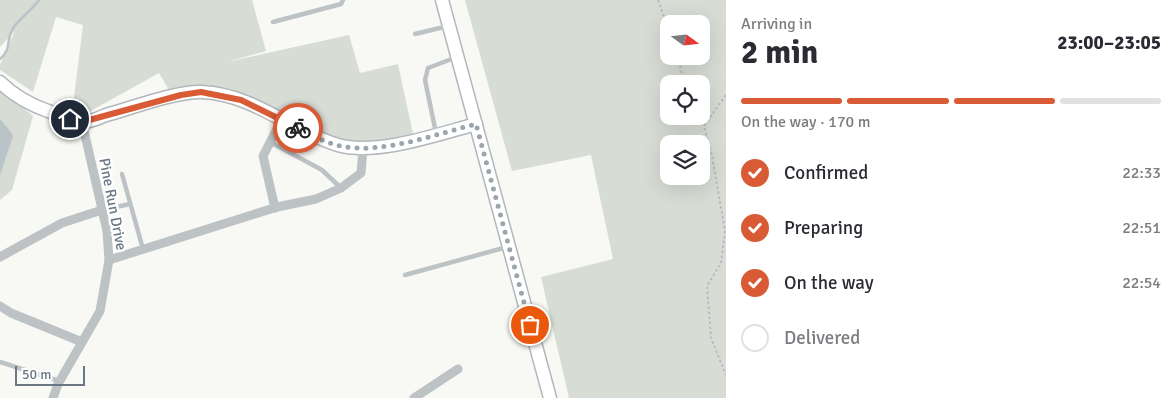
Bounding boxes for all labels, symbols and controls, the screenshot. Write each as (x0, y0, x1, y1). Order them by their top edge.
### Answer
text: Arriving in (741, 14, 812, 34)
north arrow (660, 15, 710, 65)
map controls (660, 15, 710, 185)
text: 23:00–23:05 (1057, 31, 1161, 55)
text: 2 min (741, 33, 818, 72)
button: locate (660, 75, 710, 125)
pin (49, 98, 91, 140)
courier (273, 103, 323, 153)
icon: home (56, 105, 84, 133)
text: On the way · 170 m (741, 112, 871, 132)
icon: bike (284, 114, 312, 142)
button: layers (660, 135, 710, 185)
street label: Pine Run Drive (95, 156, 131, 252)
icon: check (741, 159, 769, 187)
text: Confirmed (784, 161, 868, 185)
text: 22:33 (1122, 163, 1161, 183)
icon: check (741, 214, 769, 242)
text: Preparing (784, 216, 863, 240)
text: 22:51 (1122, 218, 1161, 238)
icon: check (741, 269, 769, 297)
text: On the way (784, 271, 874, 295)
text: 22:54 (1122, 273, 1161, 293)
pin (509, 304, 551, 346)
icon: bag (516, 311, 544, 339)
text: Delivered (784, 326, 860, 350)
scale bar (15, 363, 85, 386)
text: 50 m (22, 366, 51, 383)

